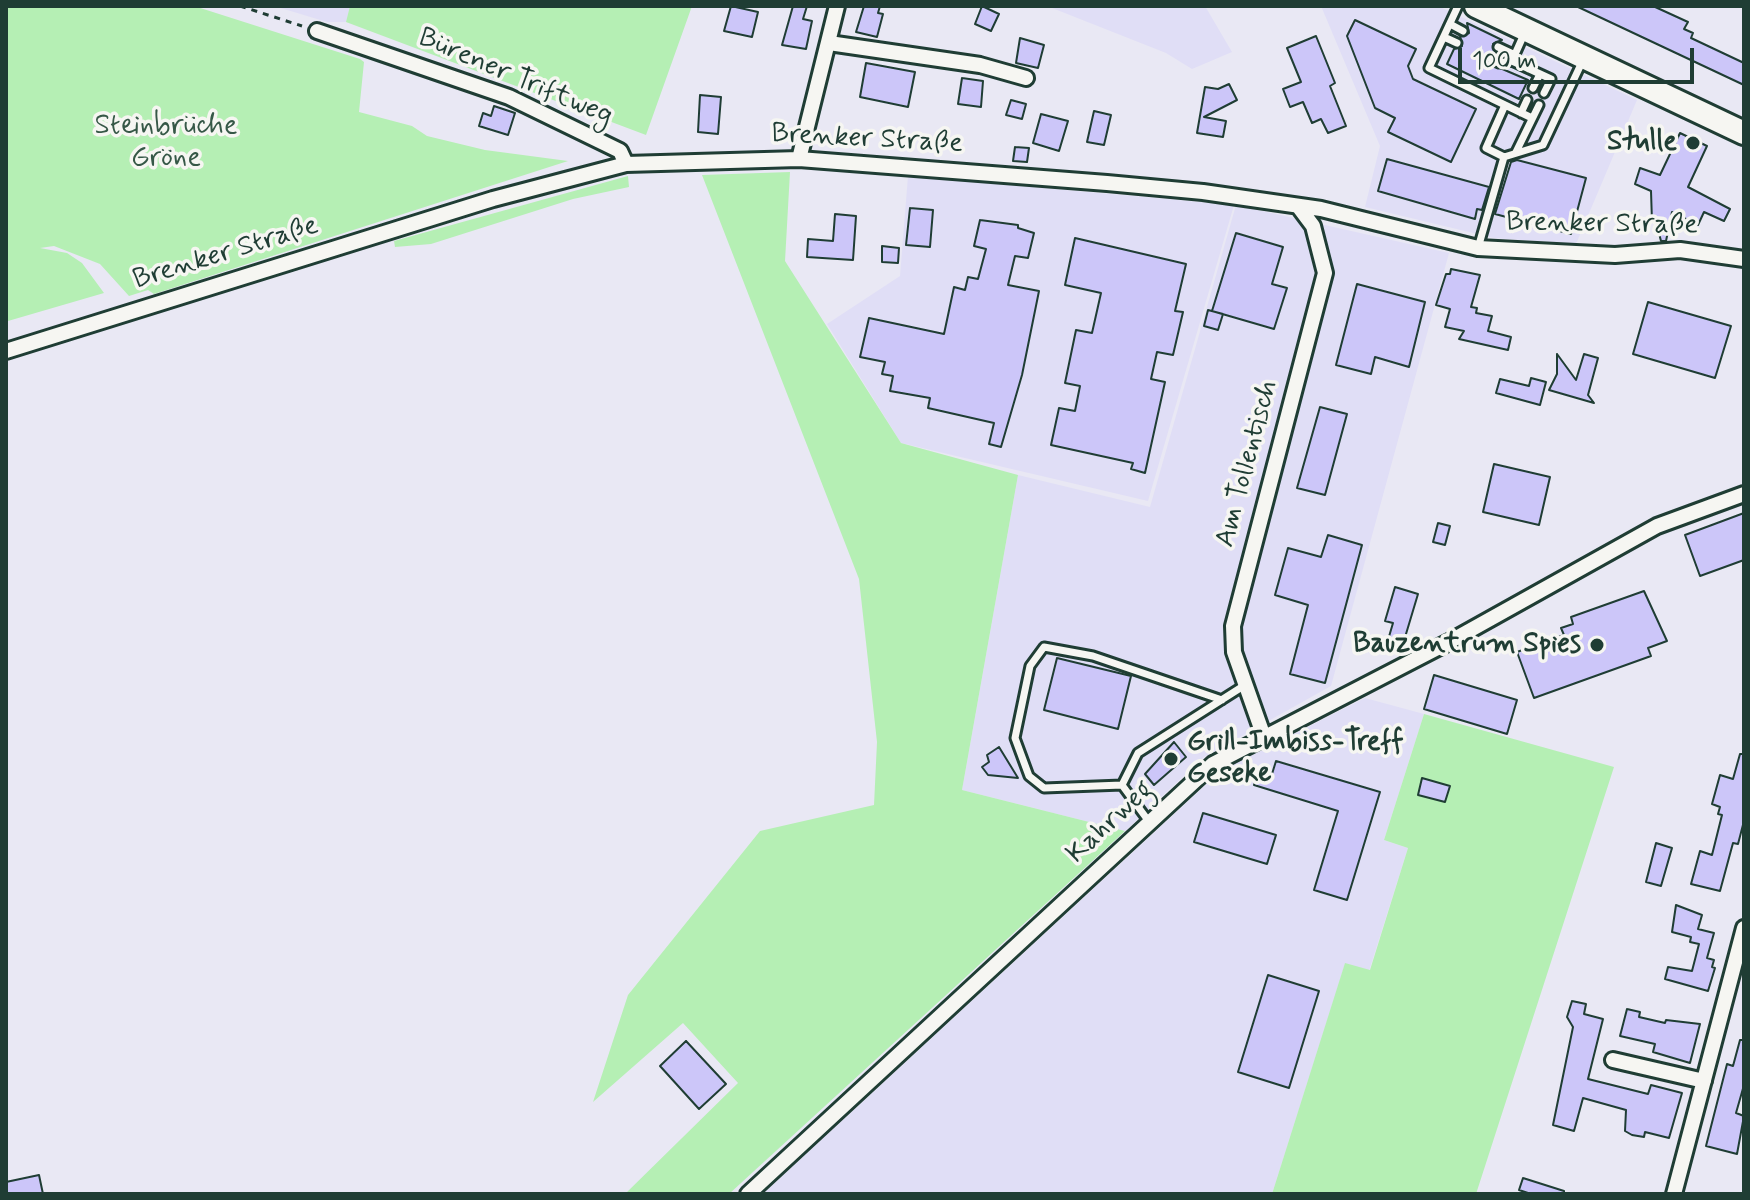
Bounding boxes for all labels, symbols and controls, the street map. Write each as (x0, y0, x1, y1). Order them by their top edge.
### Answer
street label: Bürener Triftweg (413, 22, 617, 134)
scale bar (1462, 32, 1698, 82)
text: 100 m (1472, 46, 1536, 77)
park label: Steinbrüche Gröne (95, 110, 237, 176)
street label: Brenker Straße (770, 118, 964, 162)
place label: Stulle (1607, 126, 1677, 160)
marker: Stulle (1684, 134, 1702, 152)
street label: Brenker Straße (1506, 207, 1698, 243)
street label: Brenker Straße (129, 210, 323, 298)
street label: Am Tollentisch (1210, 377, 1286, 551)
place label: Bauzentrum Spies (1353, 628, 1581, 662)
marker: Bauzentrum Spies (1588, 636, 1606, 654)
place label: Grill-Imbiss-Treff Geseke (1187, 726, 1403, 792)
marker: Grill-Imbiss-Treff Geseke (1162, 750, 1180, 768)
street label: Kahrweg (1060, 774, 1162, 872)

